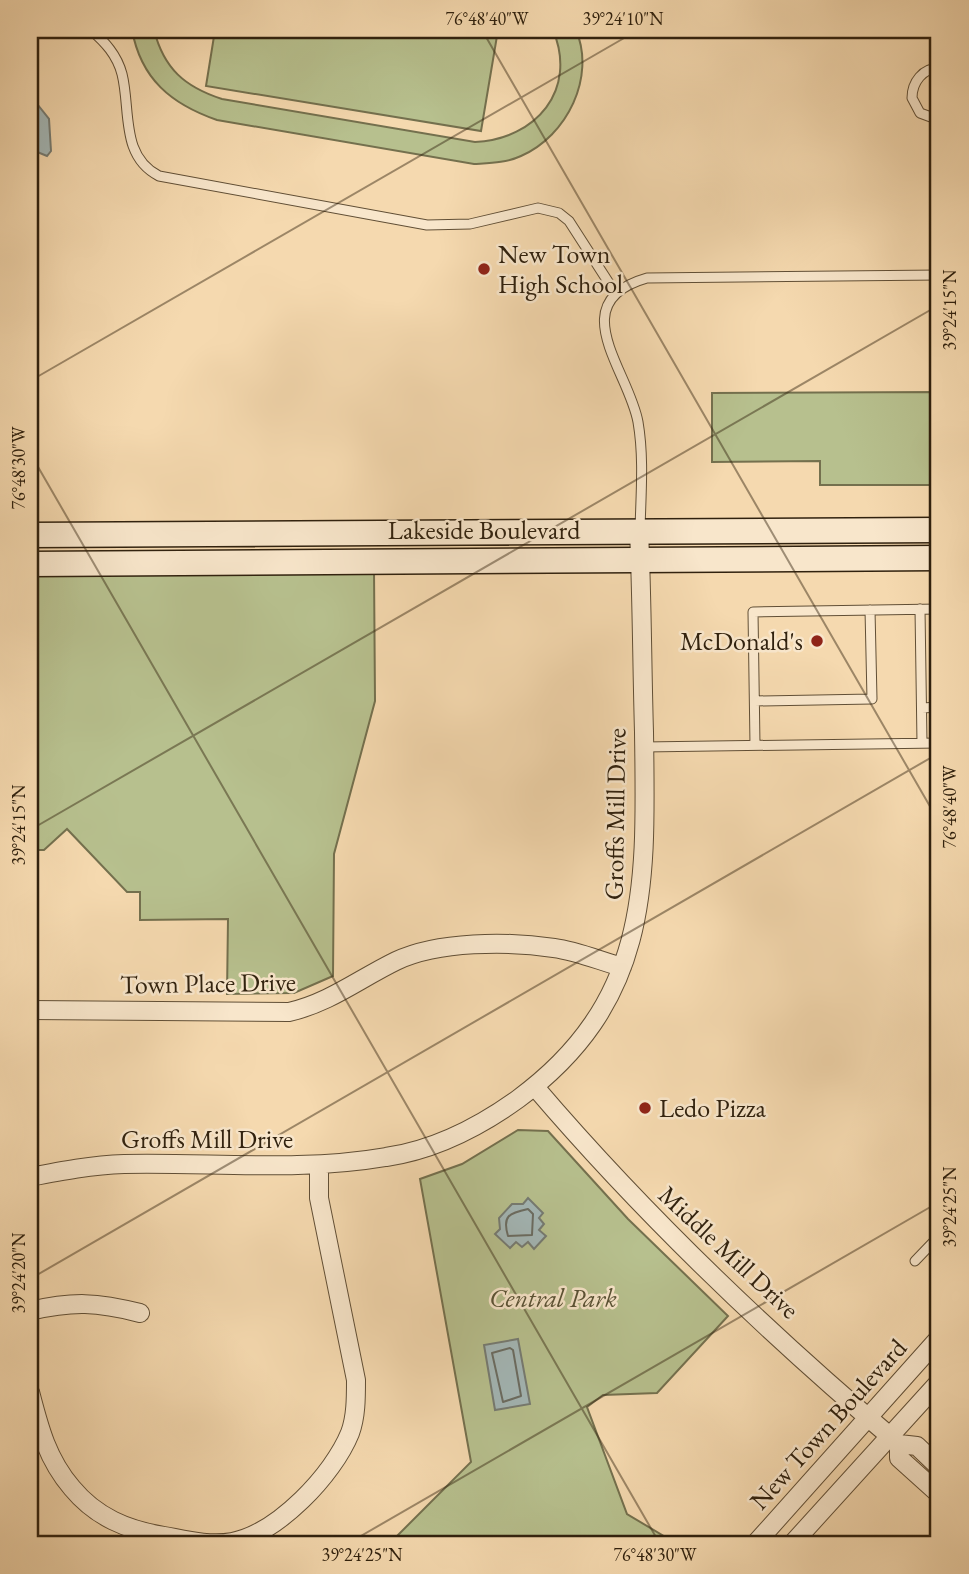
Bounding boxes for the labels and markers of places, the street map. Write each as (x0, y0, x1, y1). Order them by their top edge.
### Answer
place label: New Town High School (498, 237, 623, 301)
marker: New Town High School (476, 261, 492, 277)
place label: McDonald's (680, 624, 803, 658)
marker: McDonald's (809, 633, 825, 649)
place label: Ledo Pizza (659, 1091, 767, 1125)
marker: Ledo Pizza (637, 1100, 653, 1116)

